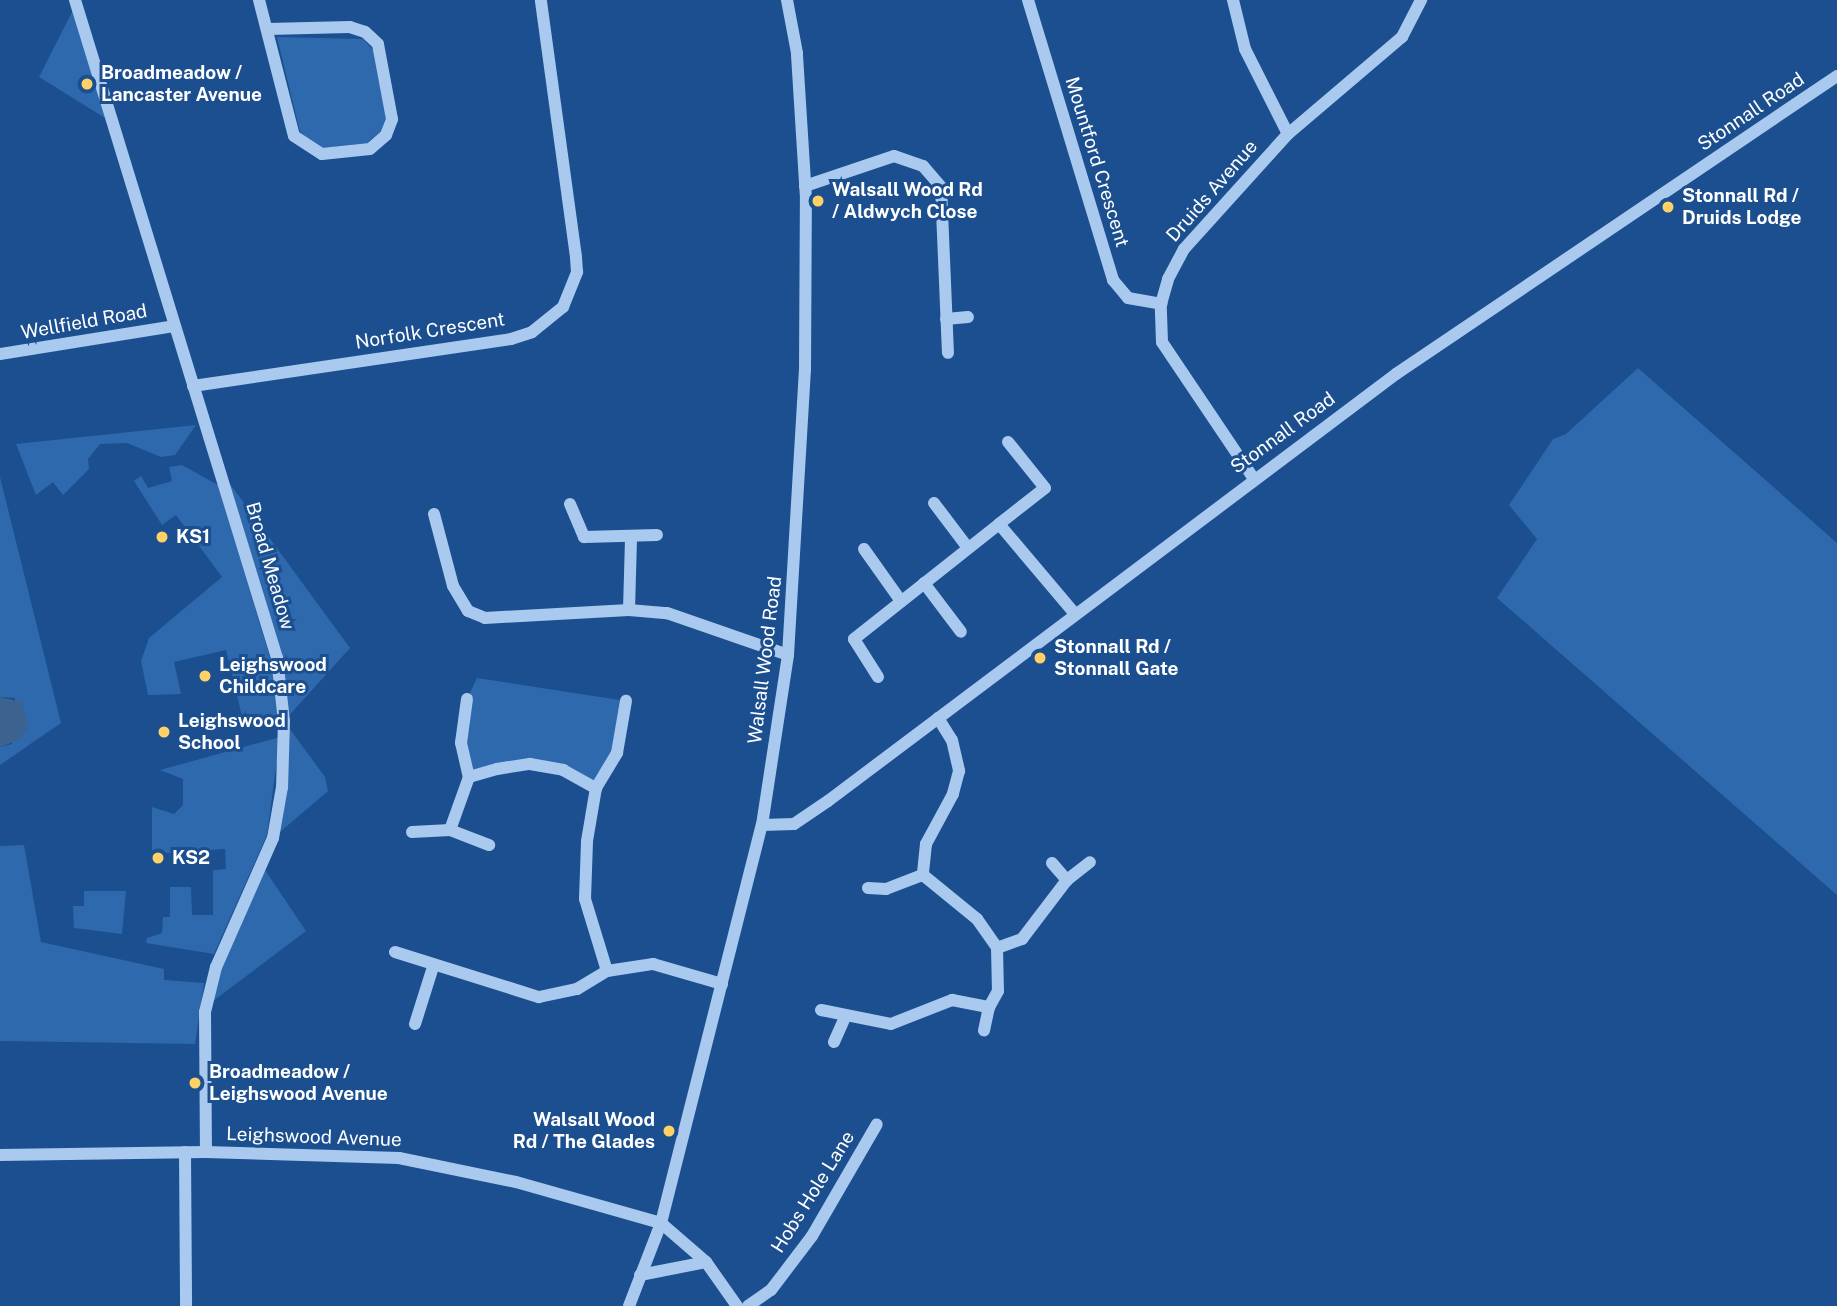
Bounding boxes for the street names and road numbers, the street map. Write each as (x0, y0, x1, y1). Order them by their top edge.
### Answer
street label: Stonnall Road (1693, 68, 1809, 156)
street label: Mountford Crescent (1060, 74, 1134, 250)
street label: Druids Avenue (1162, 135, 1262, 247)
street label: Wellfield Road (19, 300, 149, 344)
street label: Norfolk Crescent (354, 308, 506, 354)
street label: Stonnall Road (1226, 387, 1340, 479)
street label: Broad Meadow (241, 500, 299, 632)
street label: Walsall Wood Road (743, 575, 787, 745)
street label: Leighswood Avenue (226, 1123, 402, 1151)
street label: Hobs Hole Lane (766, 1127, 860, 1257)

